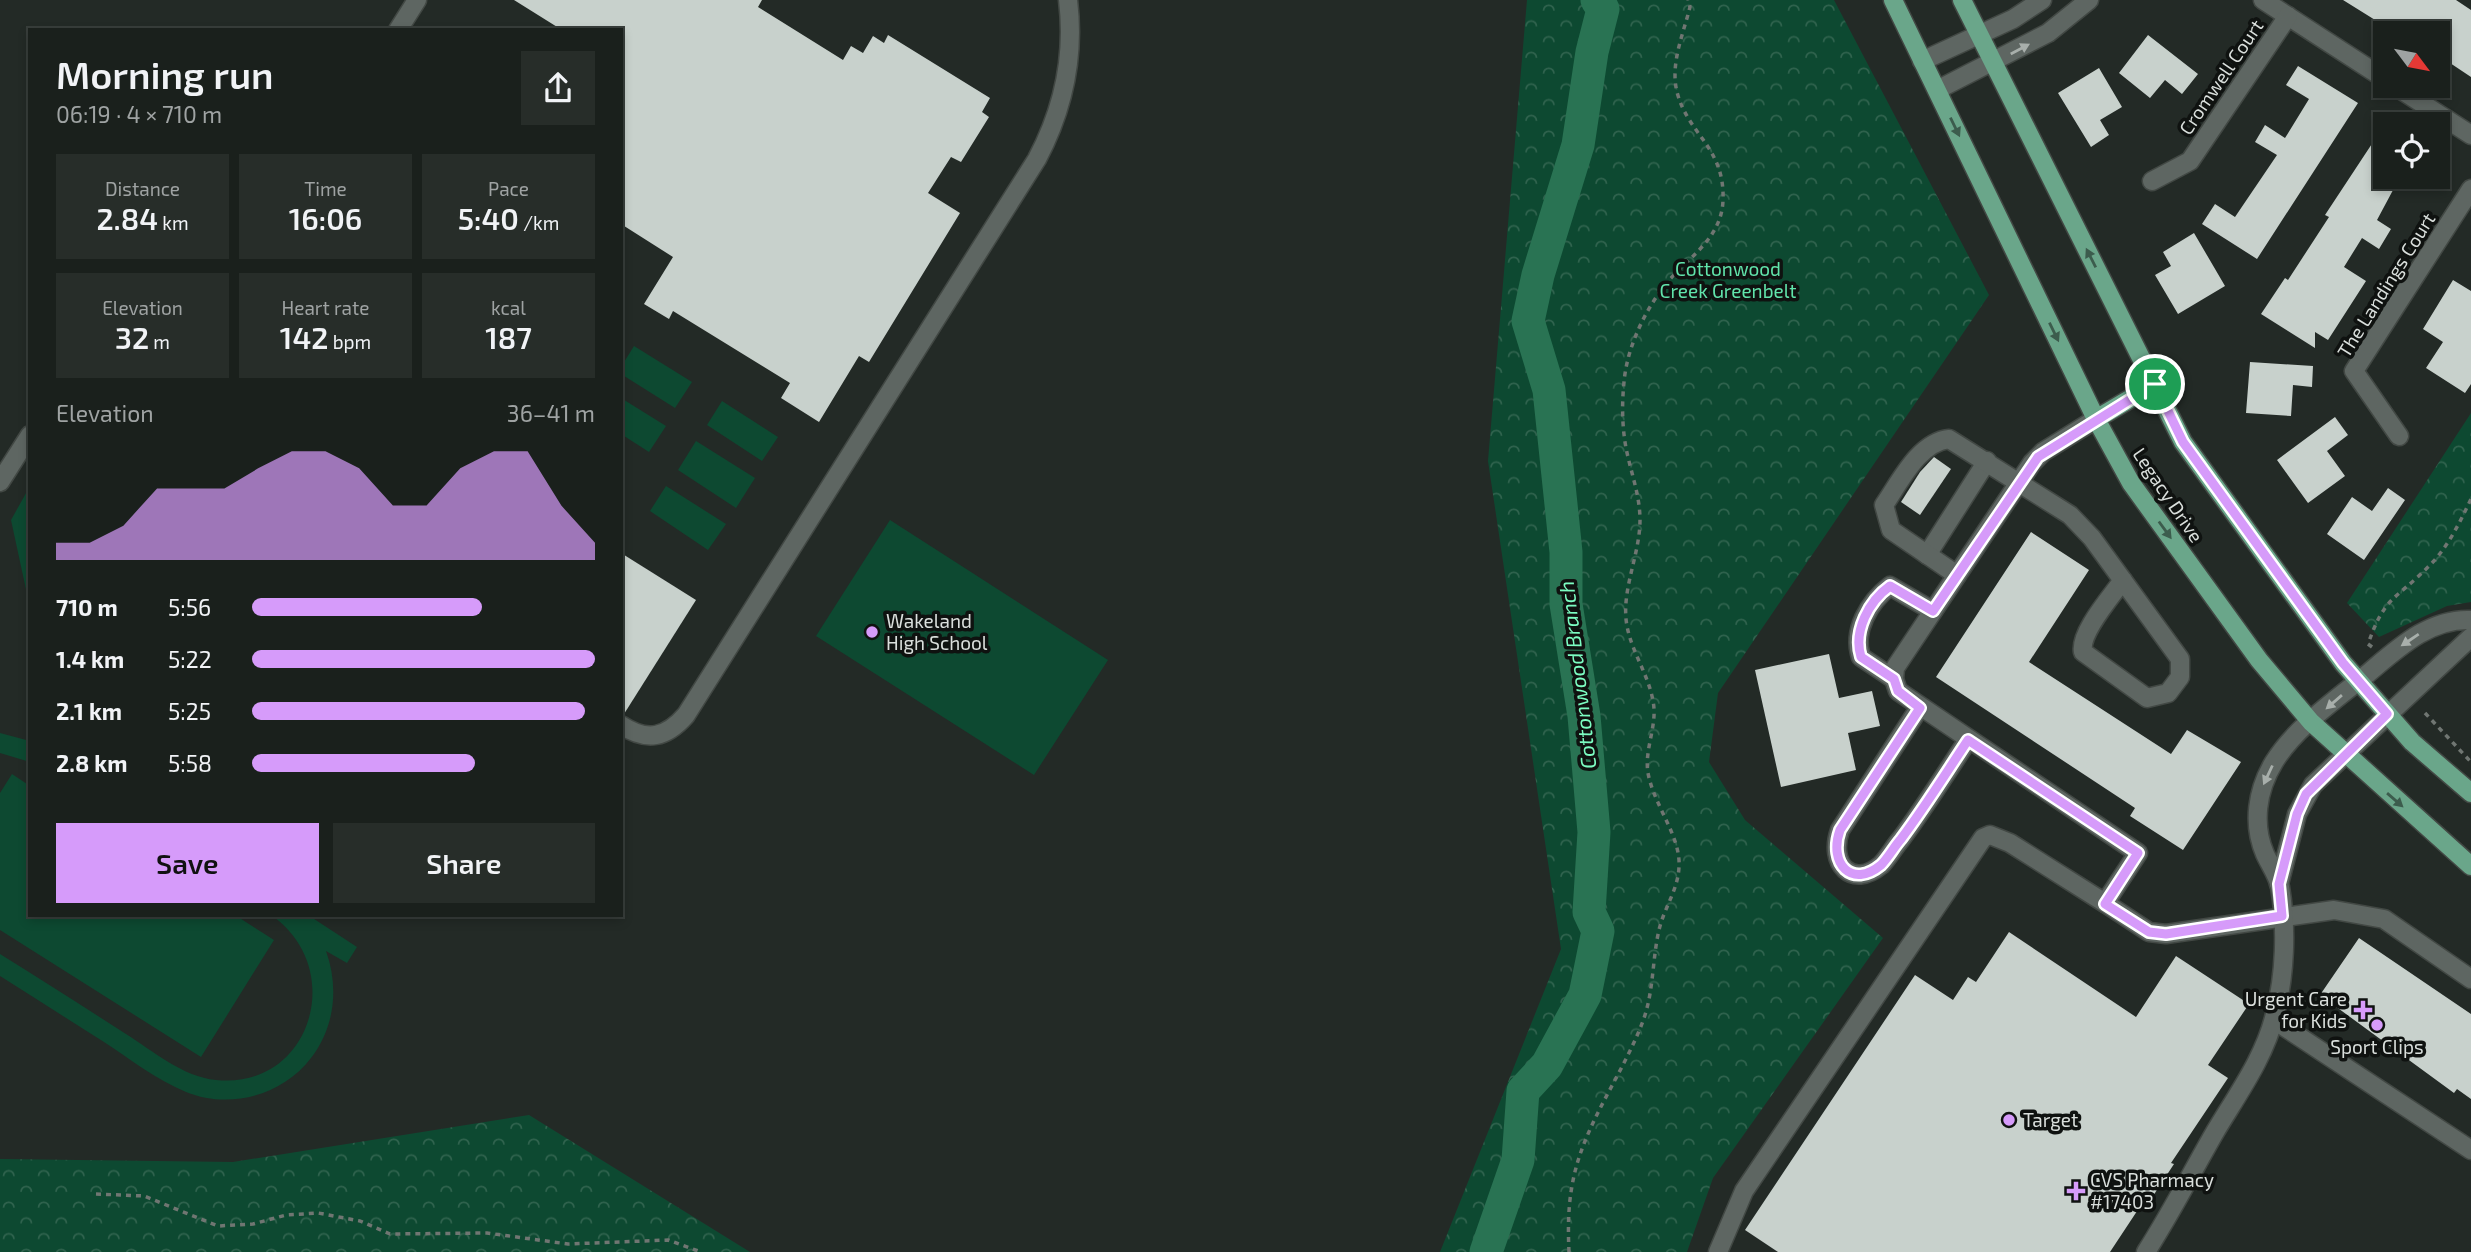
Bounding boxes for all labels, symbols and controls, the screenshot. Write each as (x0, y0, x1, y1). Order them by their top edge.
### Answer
street label: Cromwell Court (2174, 15, 2268, 139)
north arrow (2373, 21, 2450, 98)
map controls (2373, 21, 2450, 189)
one-way arrow (2010, 43, 2030, 54)
text: Morning run (56, 51, 274, 97)
button: share (521, 51, 595, 125)
text: 06:19 · 4 × 710 m (56, 100, 222, 128)
button: locate (2373, 112, 2450, 189)
one-way arrow (1950, 117, 1961, 137)
text: Distance (105, 177, 180, 200)
text: Time (304, 177, 347, 200)
text: Pace (488, 177, 529, 200)
text: 2.84 (96, 200, 158, 236)
text: 16:06 (289, 200, 362, 236)
text: 5:40 (458, 200, 519, 236)
street label: The Landings Court (2332, 208, 2439, 361)
text: km (158, 211, 189, 234)
text: /km (519, 211, 559, 234)
one-way arrow (2085, 248, 2096, 268)
park label: Cottonwood Creek Greenbelt (1660, 257, 1796, 302)
text: Elevation (102, 296, 183, 319)
text: Heart rate (282, 296, 369, 319)
text: kcal (491, 296, 526, 319)
text: 32 (115, 319, 149, 355)
text: 142 (280, 319, 328, 355)
text: 187 (485, 319, 532, 355)
one-way arrow (2048, 322, 2060, 342)
text: m (149, 330, 170, 353)
text: bpm (328, 330, 371, 353)
pin (2125, 354, 2185, 414)
icon: arrive (2136, 365, 2174, 403)
text: Elevation (56, 399, 154, 427)
text: 36–41 m (507, 399, 595, 427)
street label: Legacy Drive (2128, 443, 2208, 546)
one-way arrow (2158, 521, 2172, 539)
water label: Cottonwood Branch (1553, 580, 1600, 771)
text: 710 m (56, 593, 118, 621)
text: 5:56 (168, 593, 211, 621)
place label: Wakeland High School (886, 609, 988, 654)
marker: Wakeland High School (864, 624, 880, 640)
one-way arrow (2400, 634, 2420, 647)
text: 1.4 km (56, 645, 124, 673)
text: 5:22 (168, 645, 212, 673)
one-way arrow (2326, 694, 2343, 709)
text: 2.1 km (56, 697, 122, 725)
text: 5:25 (168, 697, 211, 725)
text: 2.8 km (56, 749, 127, 777)
text: 5:58 (168, 749, 212, 777)
one-way arrow (2262, 765, 2274, 785)
one-way arrow (2386, 792, 2404, 808)
button: Save (56, 823, 319, 903)
button: Share (333, 823, 595, 903)
place label: Urgent Care for Kids (2245, 987, 2347, 1032)
marker: Urgent Care for Kids (2353, 1000, 2373, 1020)
marker: Sport Clips (2369, 1017, 2385, 1033)
place label: Sport Clips (2330, 1035, 2424, 1058)
place label: Target (2023, 1108, 2078, 1131)
marker: Target (2001, 1112, 2017, 1128)
place label: CVS Pharmacy #17403 (2090, 1168, 2214, 1213)
marker: CVS Pharmacy #17403 (2068, 1183, 2084, 1199)

